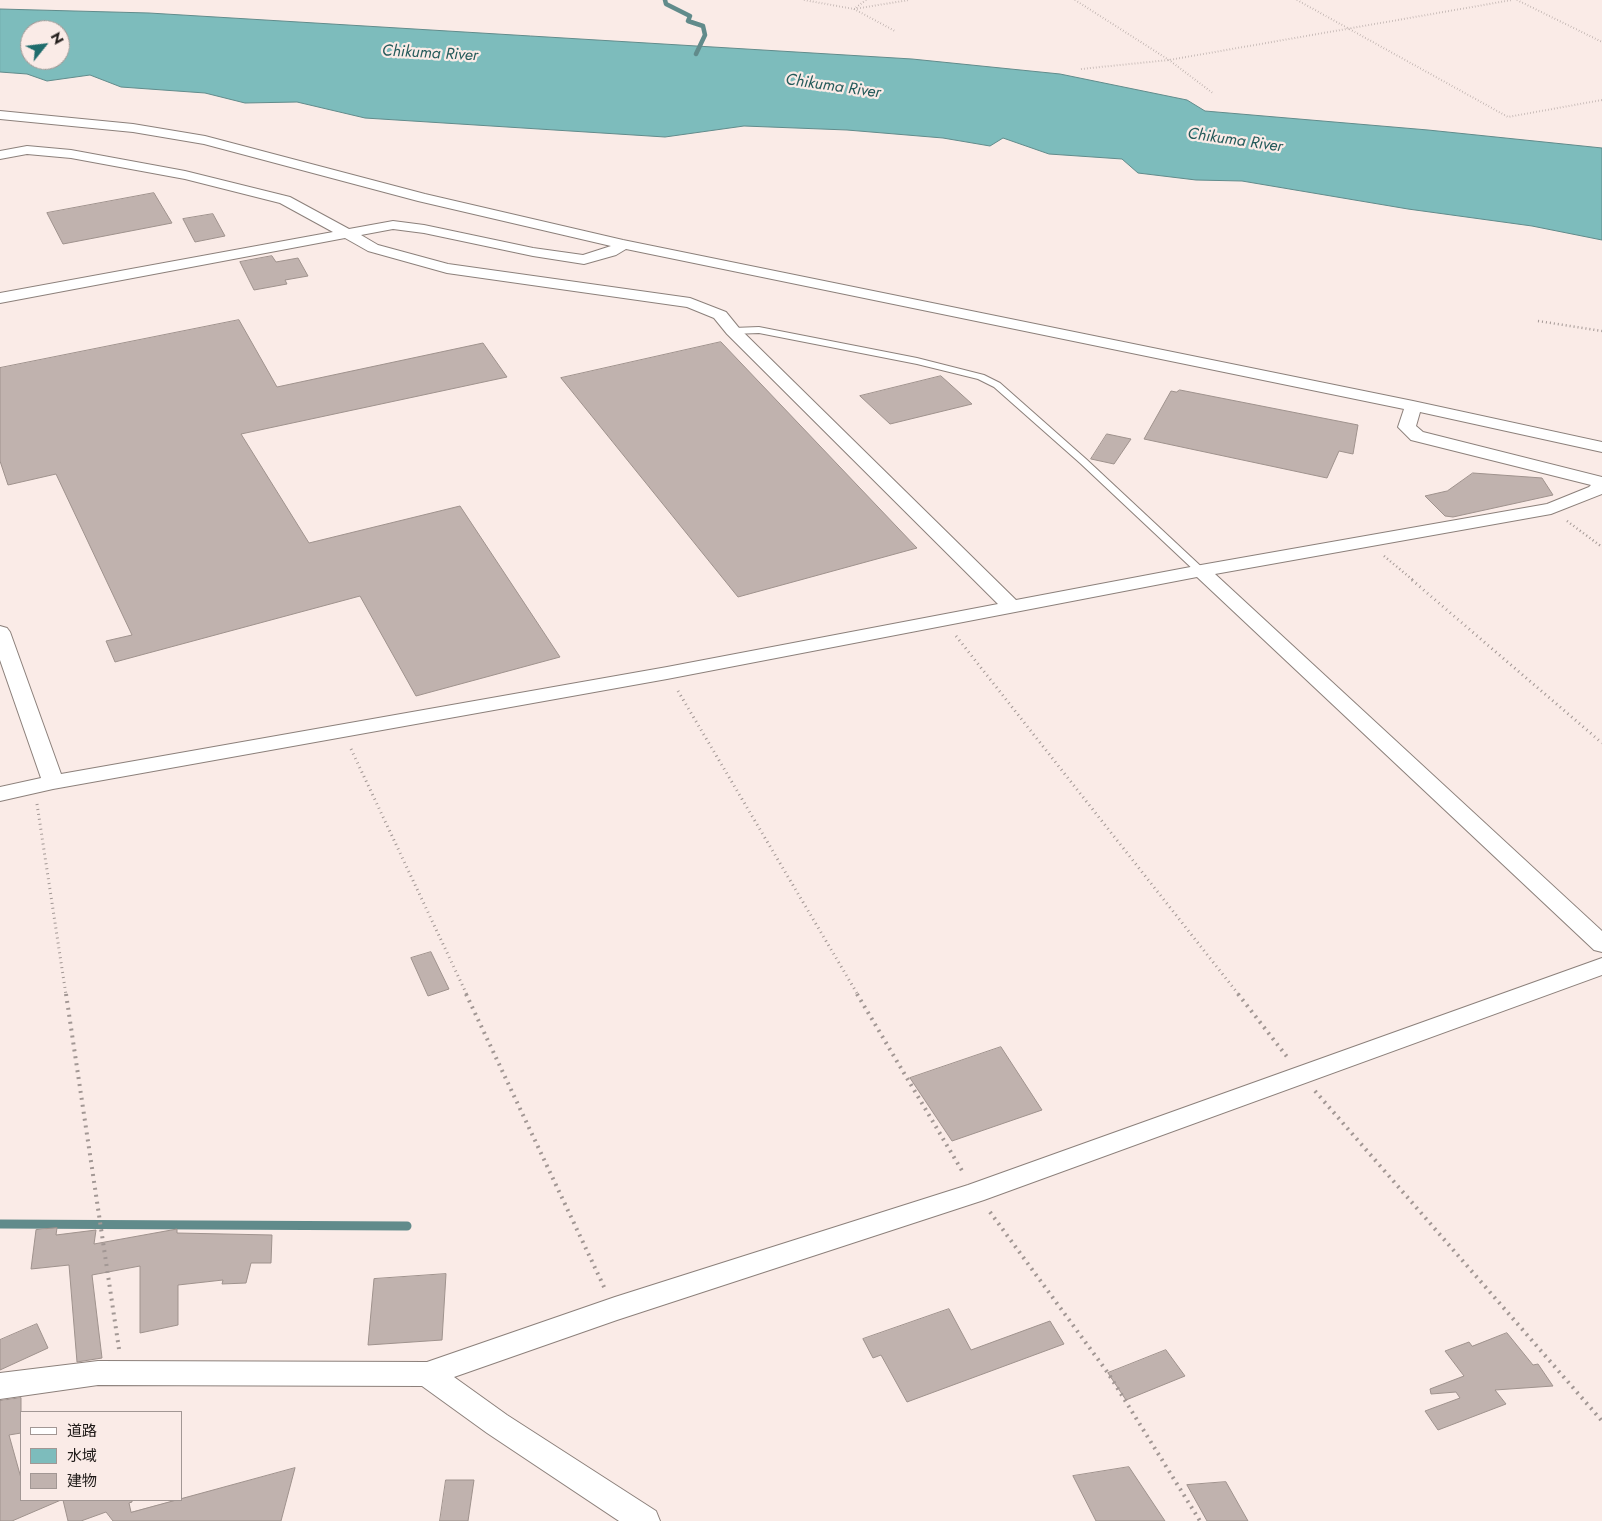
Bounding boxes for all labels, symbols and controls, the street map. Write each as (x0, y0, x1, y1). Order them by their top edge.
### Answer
north arrow (20, 20, 70, 70)
text: N (46, 28, 69, 48)
water label: Chikuma River (382, 42, 478, 66)
water label: Chikuma River (784, 71, 882, 103)
water label: Chikuma River (1186, 125, 1284, 157)
legend (20, 1411, 182, 1501)
text: 道路 (67, 1420, 97, 1442)
text: 水域 (67, 1445, 97, 1467)
text: 建物 (67, 1470, 97, 1492)

